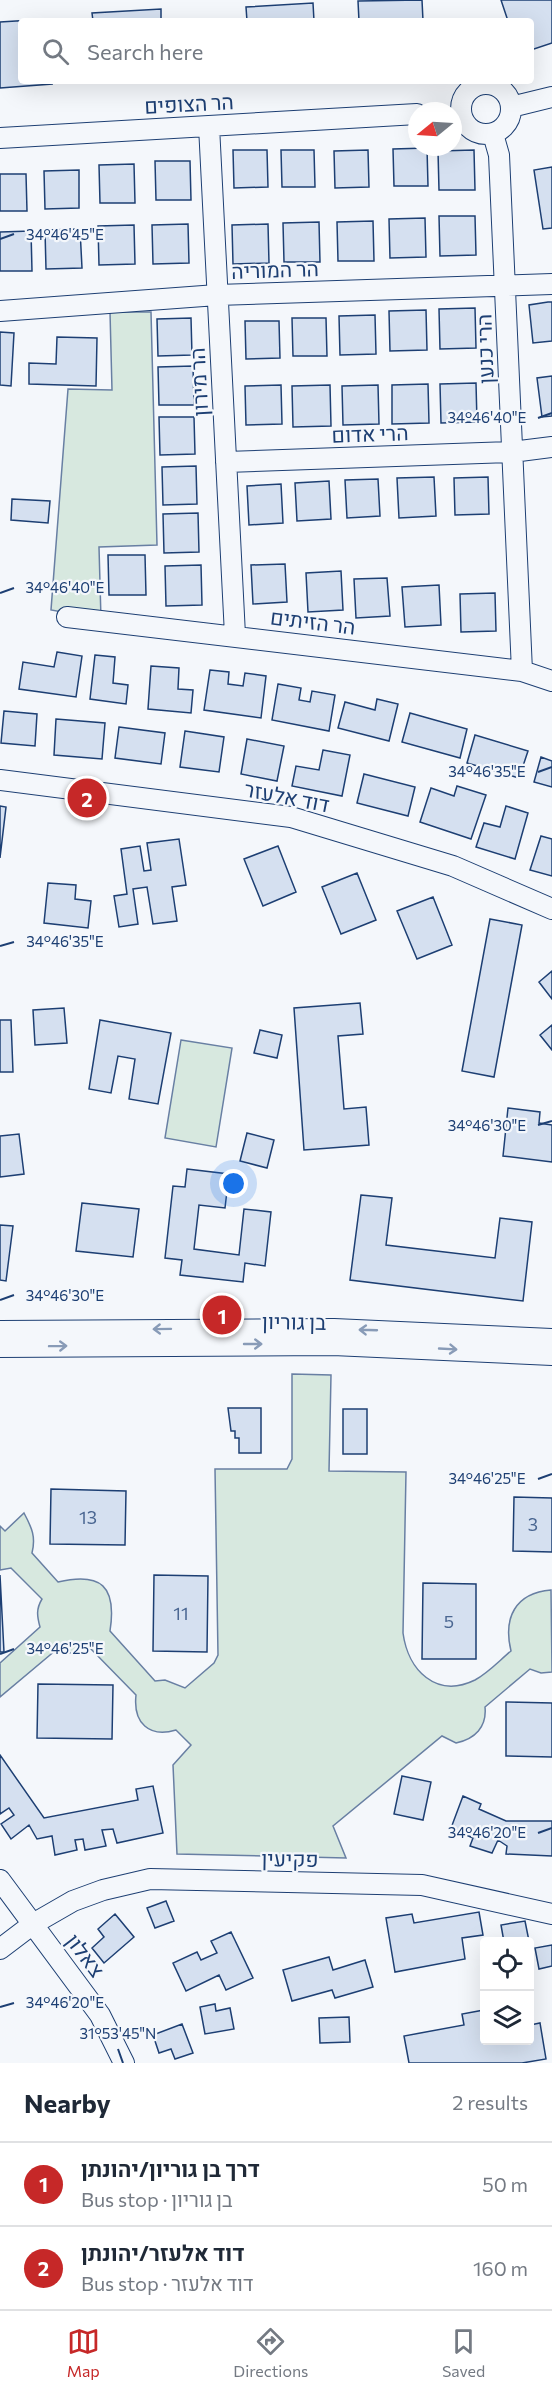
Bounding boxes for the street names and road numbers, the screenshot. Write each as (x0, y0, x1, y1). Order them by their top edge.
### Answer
street label: הר הצופים (144, 88, 234, 118)
street label: הר המוריה (231, 255, 319, 283)
street label: הרי כנען (470, 314, 498, 384)
street label: הר מירון (184, 347, 212, 417)
street label: הרי אדום (331, 419, 409, 447)
street label: הר הזיתים (269, 603, 357, 639)
street label: דוד אלעזר (242, 776, 332, 817)
street label: בן גוריון (262, 1308, 326, 1334)
street label: פקיעין (261, 1845, 319, 1871)
street label: צאלון (62, 1928, 110, 1982)

